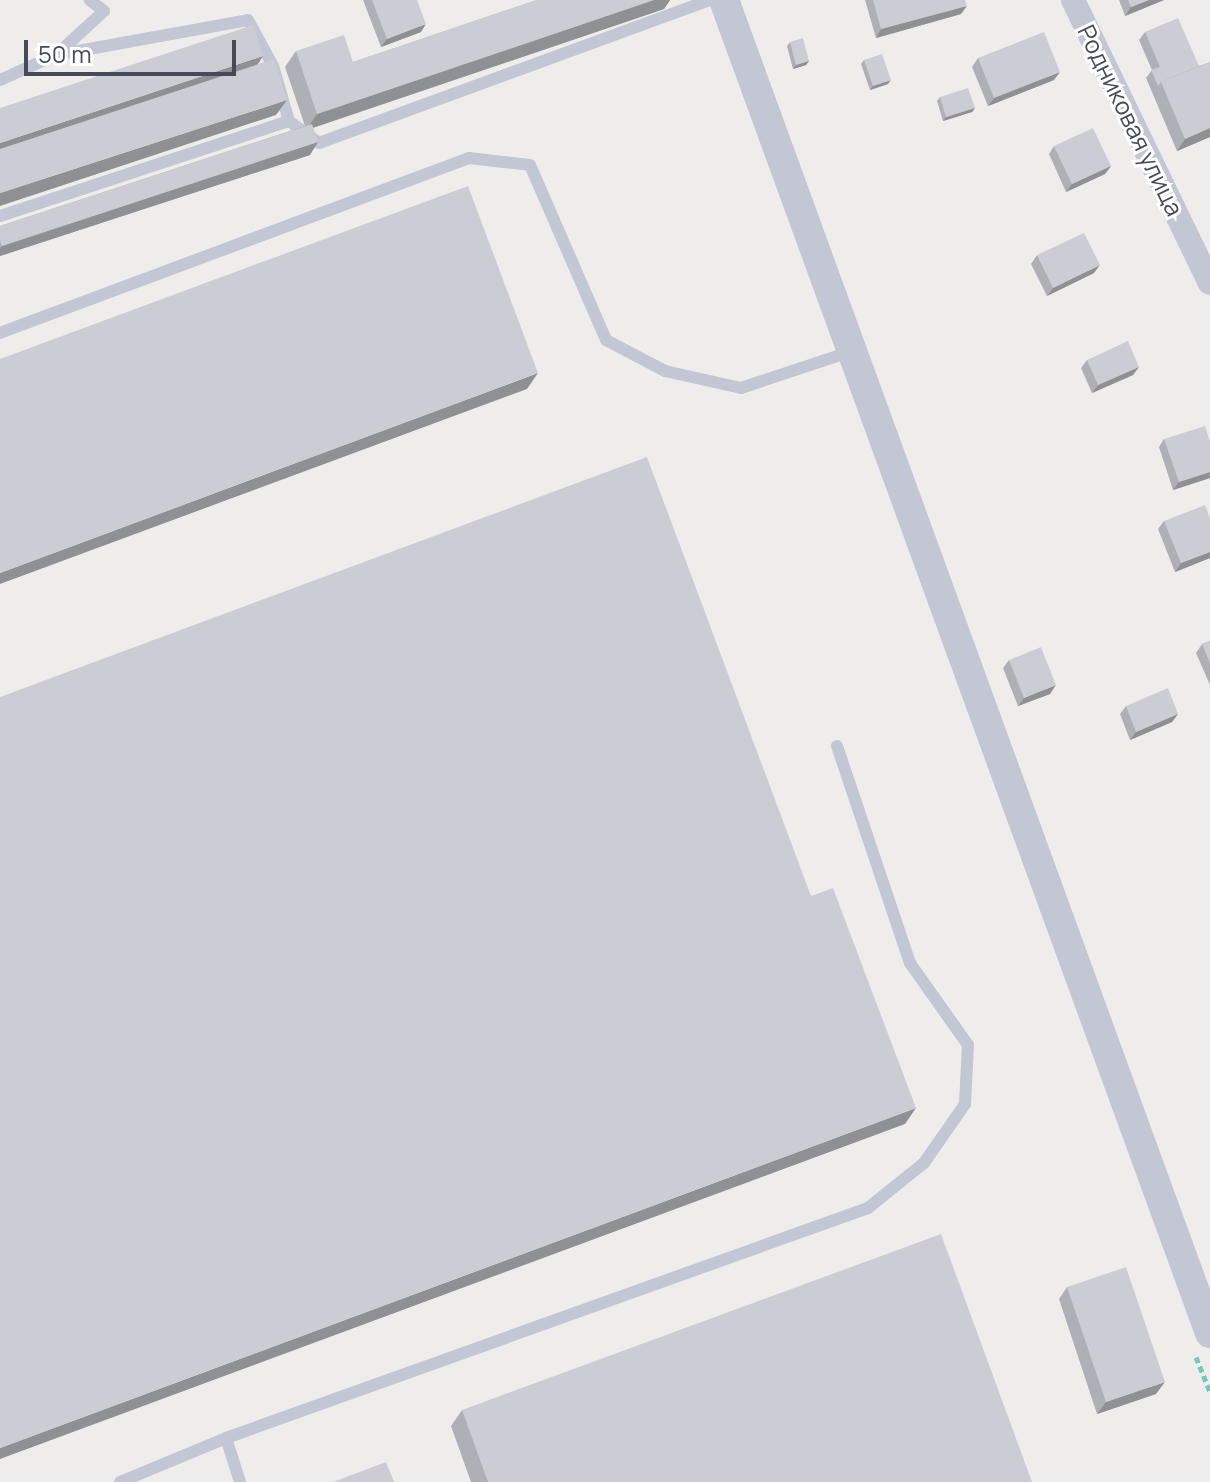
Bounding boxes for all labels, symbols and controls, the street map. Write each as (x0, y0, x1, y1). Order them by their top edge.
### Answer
street label: Родниковая улица (1072, 20, 1190, 220)
scale bar (28, 24, 240, 74)
text: 50 m (38, 37, 92, 70)

